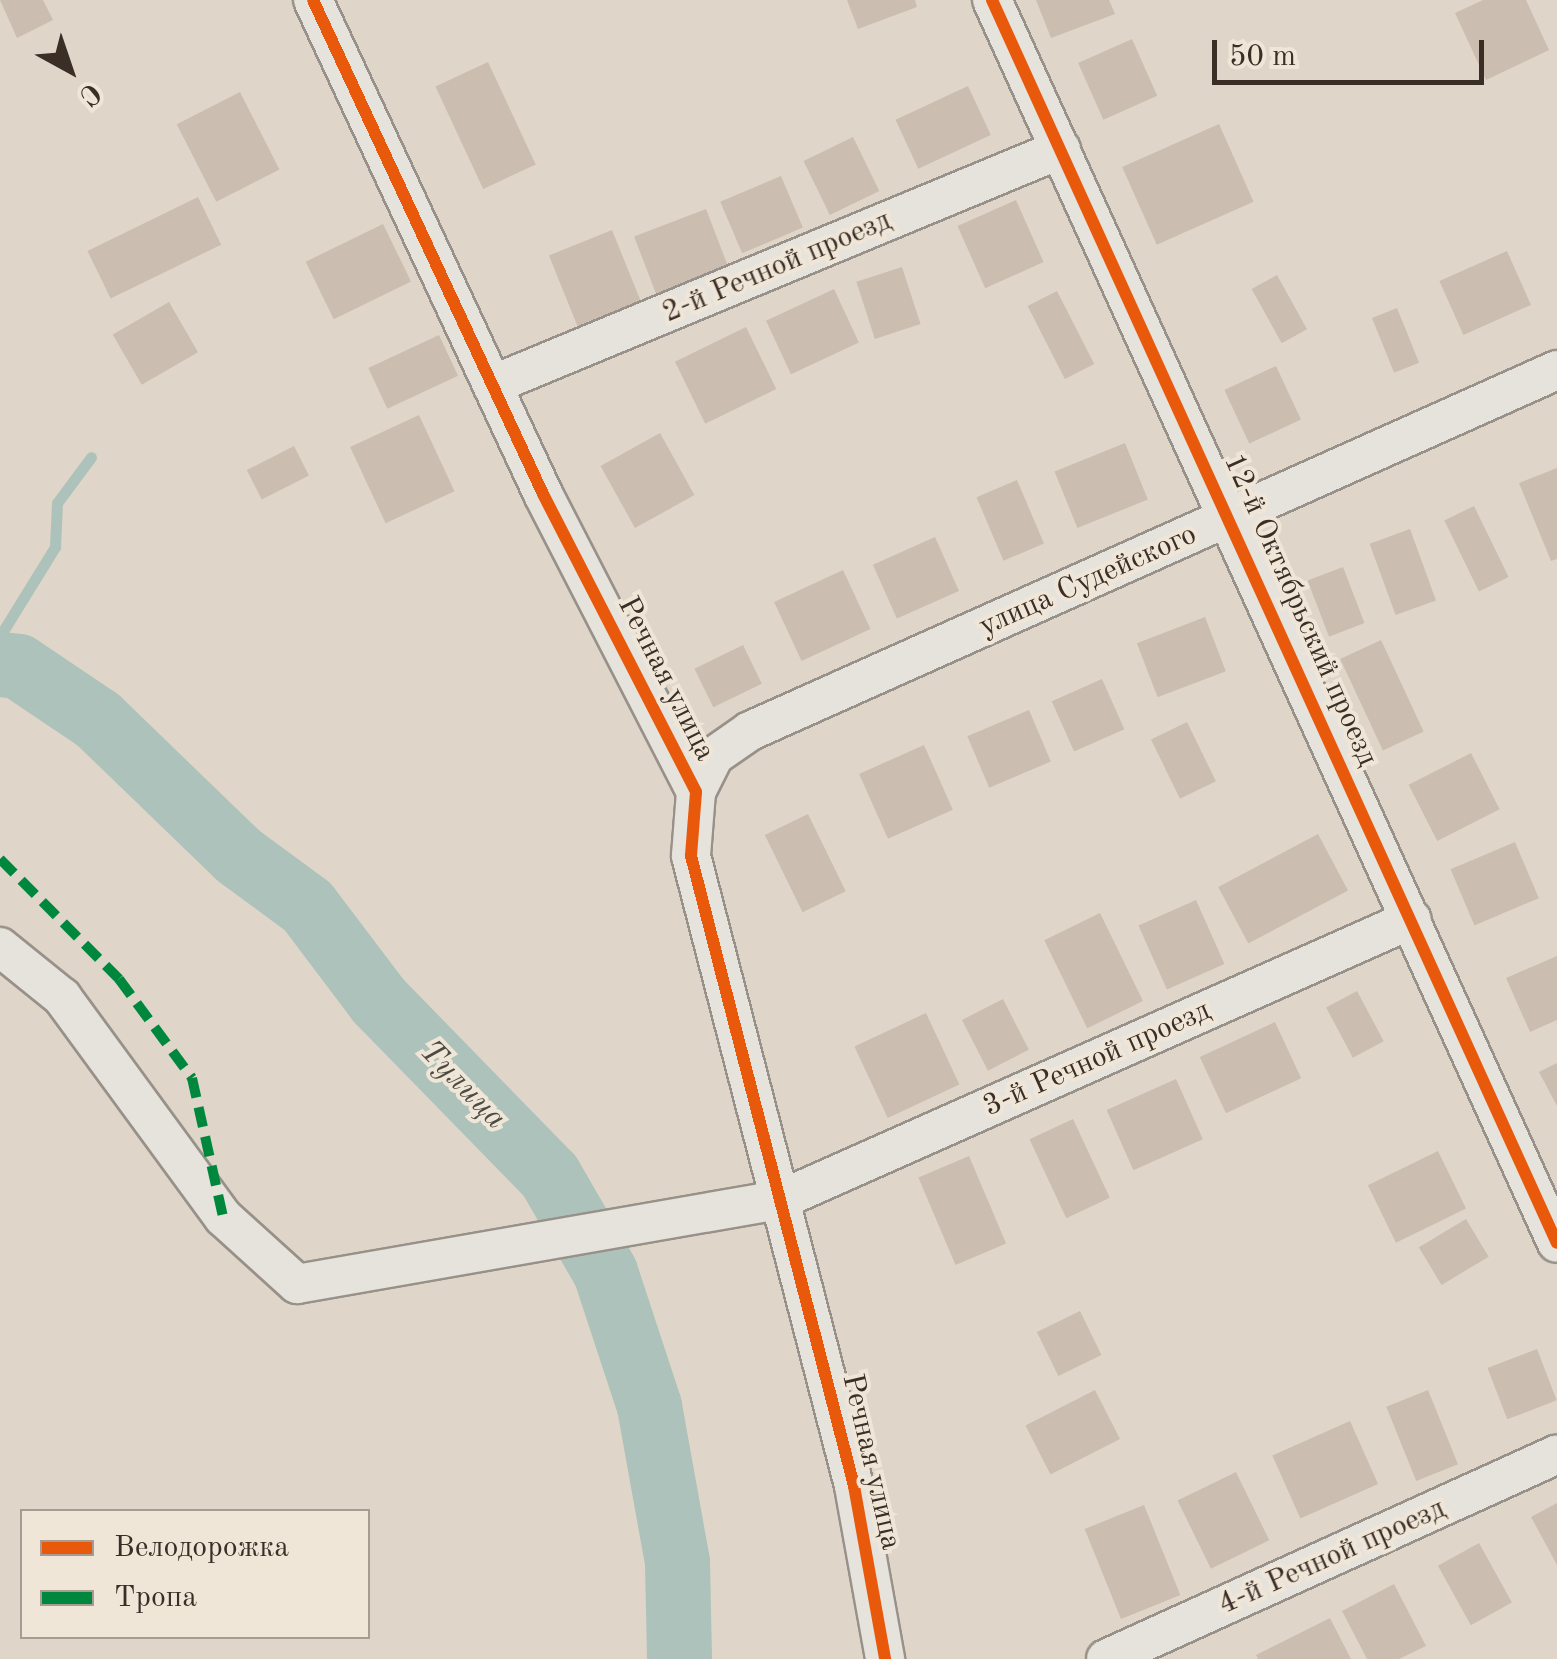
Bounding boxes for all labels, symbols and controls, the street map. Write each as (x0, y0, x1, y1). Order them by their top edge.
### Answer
north arrow (20, 20, 120, 120)
scale bar (1217, 20, 1490, 82)
text: 50 m (1229, 42, 1296, 72)
text: С (73, 76, 105, 110)
street label: 2-й Речной проезд (657, 203, 897, 331)
street label: 12-й Октябрьский проезд (1215, 448, 1385, 772)
street label: улица Судейского (974, 517, 1202, 645)
street label: Речная улица (609, 591, 723, 767)
street label: 3-й Речной проезд (978, 993, 1216, 1125)
water label: Тулица (410, 1034, 514, 1138)
street label: Речная улица (833, 1370, 909, 1554)
street label: 4-й Речной проезд (1213, 1491, 1451, 1623)
legend (20, 1509, 370, 1639)
text: Велодорожка (114, 1533, 289, 1563)
text: Тропа (114, 1583, 197, 1613)

